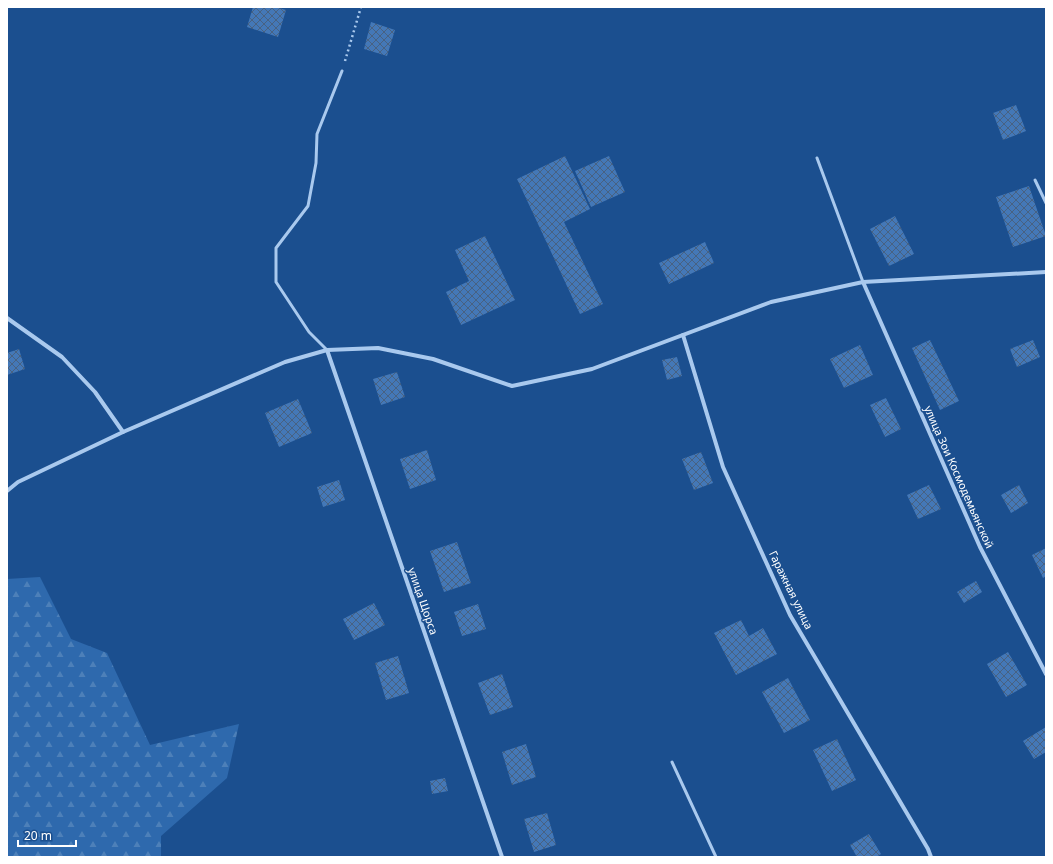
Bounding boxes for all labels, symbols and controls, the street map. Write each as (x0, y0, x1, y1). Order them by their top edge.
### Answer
street label: улица Зои Космодемьянской (921, 403, 998, 550)
street label: Гаражная улица (766, 548, 817, 631)
street label: улица Щорса (405, 565, 442, 636)
scale bar (18, 822, 76, 848)
text: 20 m (24, 827, 52, 844)

